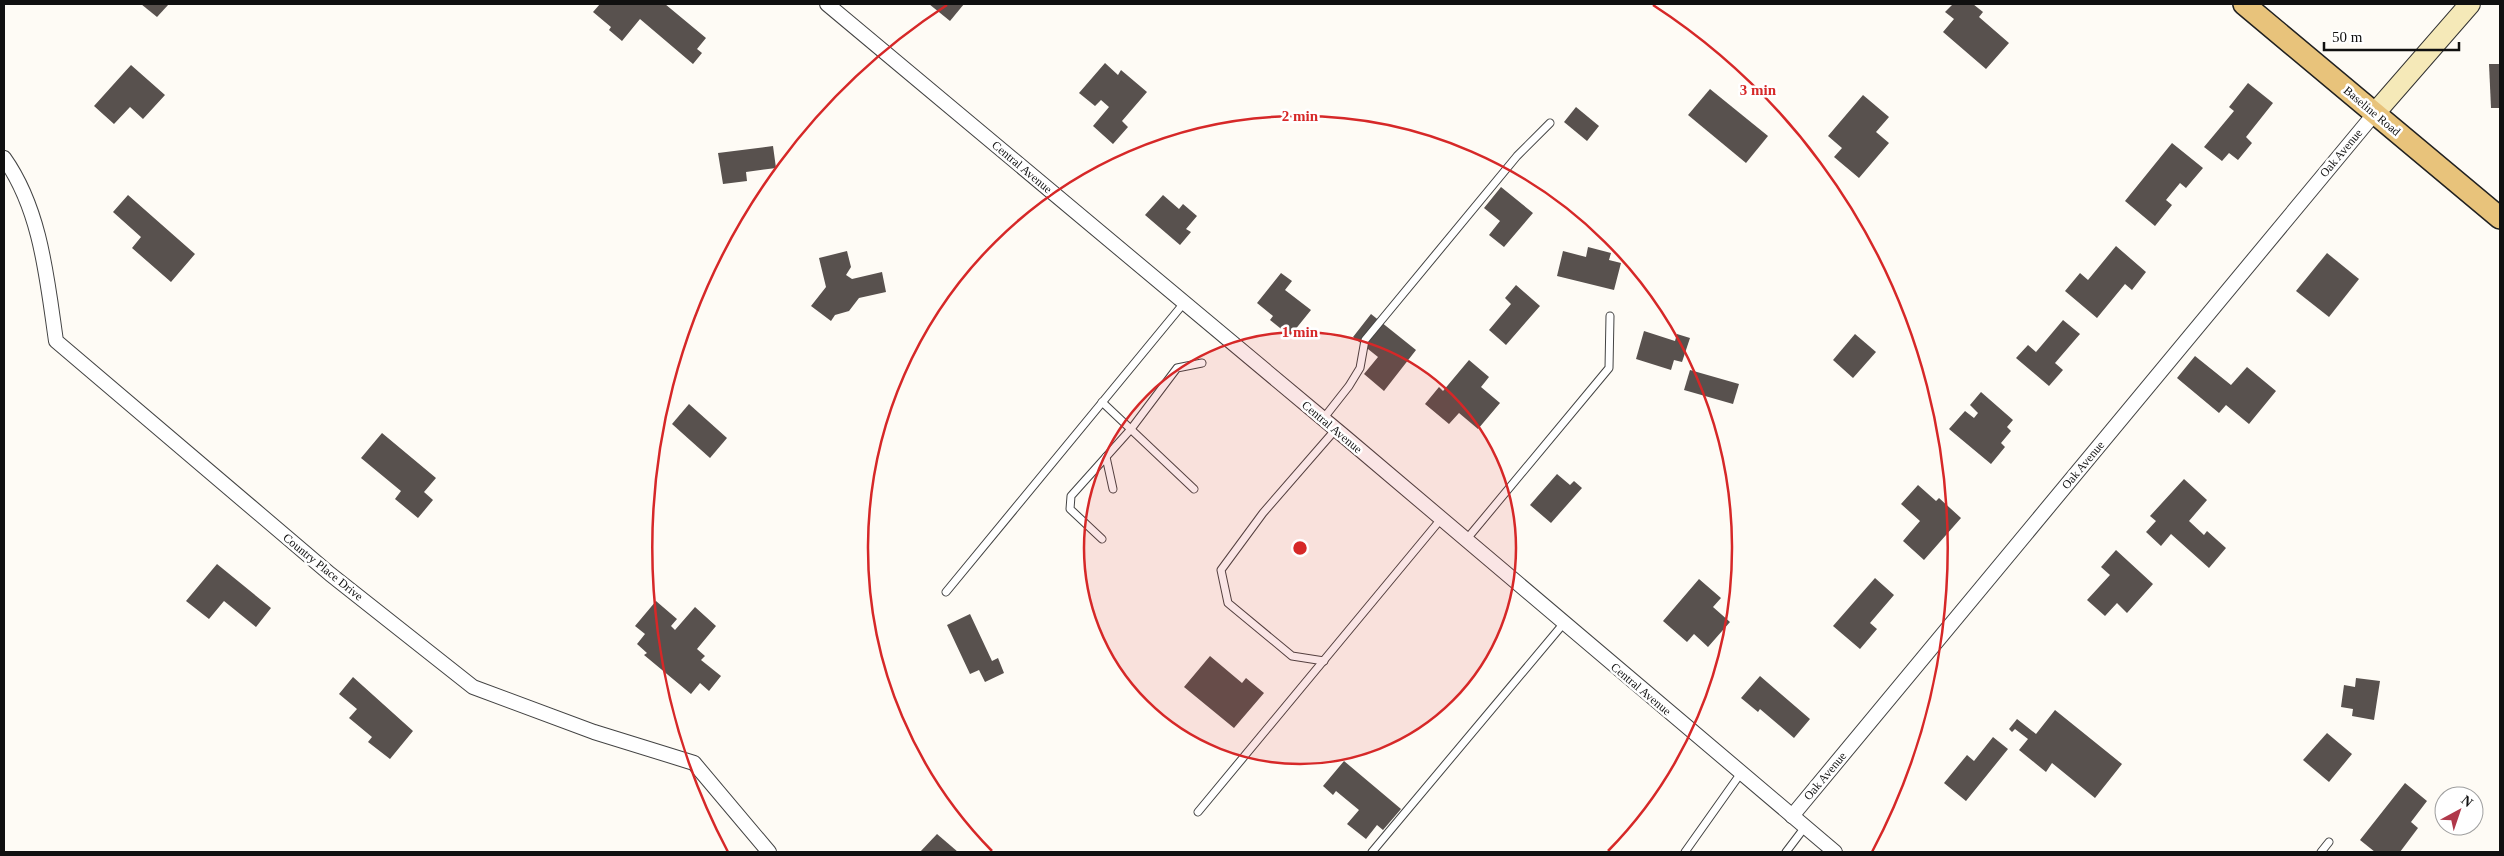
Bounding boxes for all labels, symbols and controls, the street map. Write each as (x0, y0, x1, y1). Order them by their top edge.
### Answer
scale bar (2324, 20, 2459, 52)
text: 50 m (2332, 29, 2363, 45)
text: 3 min (1740, 82, 1777, 98)
street label: Baseline Road (2341, 83, 2403, 139)
text: 2 min (1282, 108, 1319, 124)
street label: Oak Avenue (2317, 126, 2365, 180)
street label: Central Avenue (989, 138, 1055, 196)
text: 1 min (1282, 324, 1319, 340)
street label: Central Avenue (1299, 398, 1365, 456)
street label: Oak Avenue (2059, 438, 2107, 492)
street label: Country Place Drive (280, 531, 366, 603)
centre of rings (1291, 539, 1309, 557)
street label: Central Avenue (1608, 660, 1674, 718)
street label: Oak Avenue (1801, 749, 1849, 803)
north arrow (2434, 786, 2484, 836)
text: N (2458, 792, 2476, 810)

